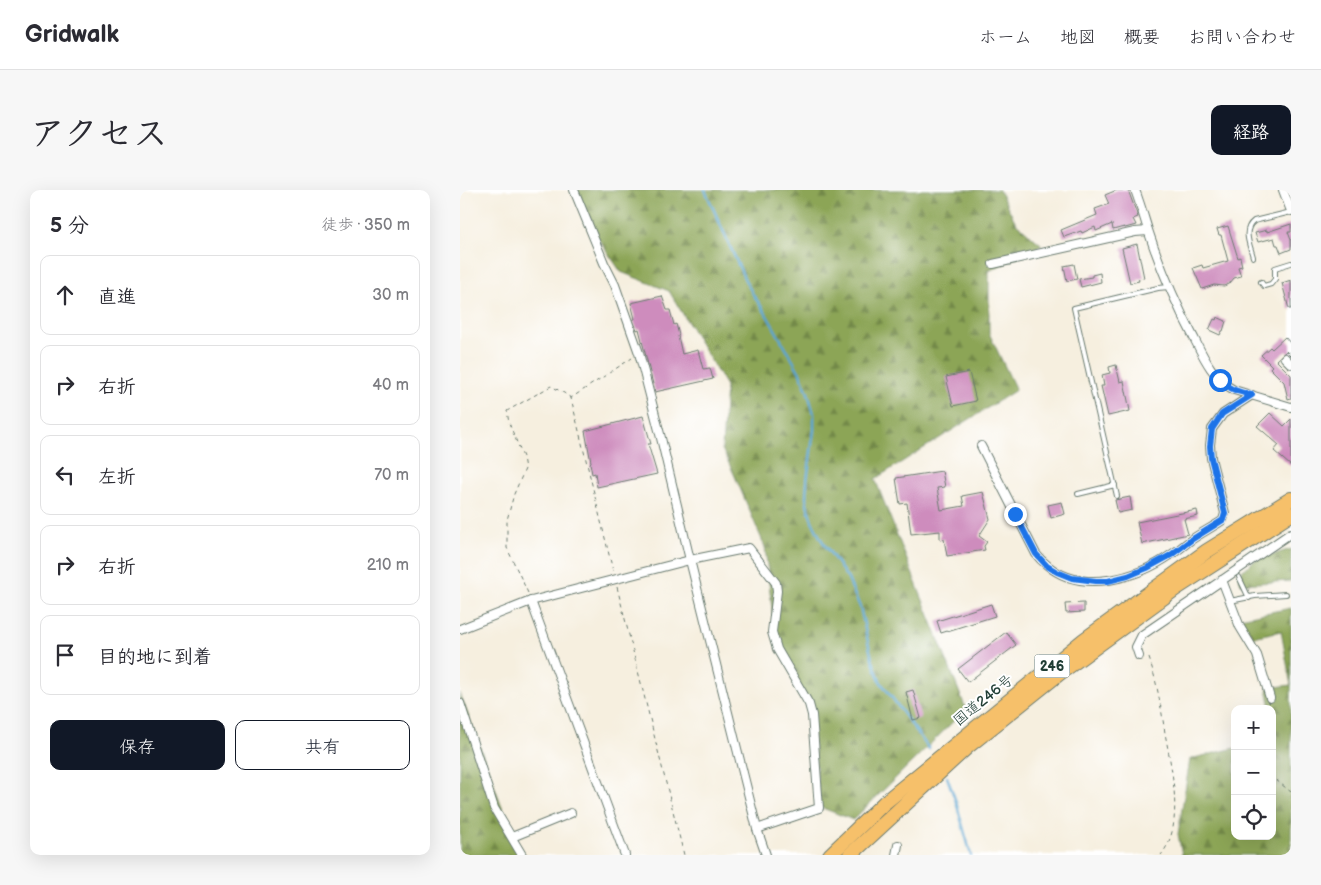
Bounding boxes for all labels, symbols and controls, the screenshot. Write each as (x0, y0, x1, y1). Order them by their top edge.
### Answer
text: Gridwalk (25, 20, 119, 49)
text: ホーム (979, 27, 1032, 48)
text: 地図 (1060, 27, 1096, 48)
text: 概要 (1124, 27, 1160, 48)
text: お問い合わせ (1188, 27, 1296, 48)
button: 経路 (1211, 105, 1291, 155)
text: アクセス (30, 113, 168, 156)
text: 5 分 (50, 213, 89, 238)
text: 徒歩 · 350 m (322, 216, 410, 235)
icon: ahead (51, 281, 79, 309)
text: 直進 (98, 286, 136, 309)
text: 30 m (372, 286, 409, 305)
route start (1209, 369, 1232, 392)
icon: right (51, 371, 79, 399)
text: 右折 (98, 376, 136, 399)
text: 40 m (372, 376, 409, 395)
icon: left (51, 461, 79, 489)
text: 左折 (98, 466, 136, 489)
text: 70 m (374, 466, 409, 485)
route end (1004, 503, 1027, 526)
icon: right (51, 551, 79, 579)
text: 右折 (98, 556, 136, 579)
text: 210 m (367, 556, 409, 575)
icon: arrive (51, 641, 79, 669)
text: 目的地に到着 (98, 646, 212, 669)
road number: 246 (1034, 654, 1070, 678)
street label: 国道246号 (949, 670, 1017, 730)
map controls (1231, 705, 1276, 840)
button: + (1231, 705, 1276, 750)
button: 保存 (50, 720, 225, 770)
button: 共有 (235, 720, 410, 770)
button: − (1231, 750, 1276, 795)
button: locate (1231, 795, 1276, 840)

